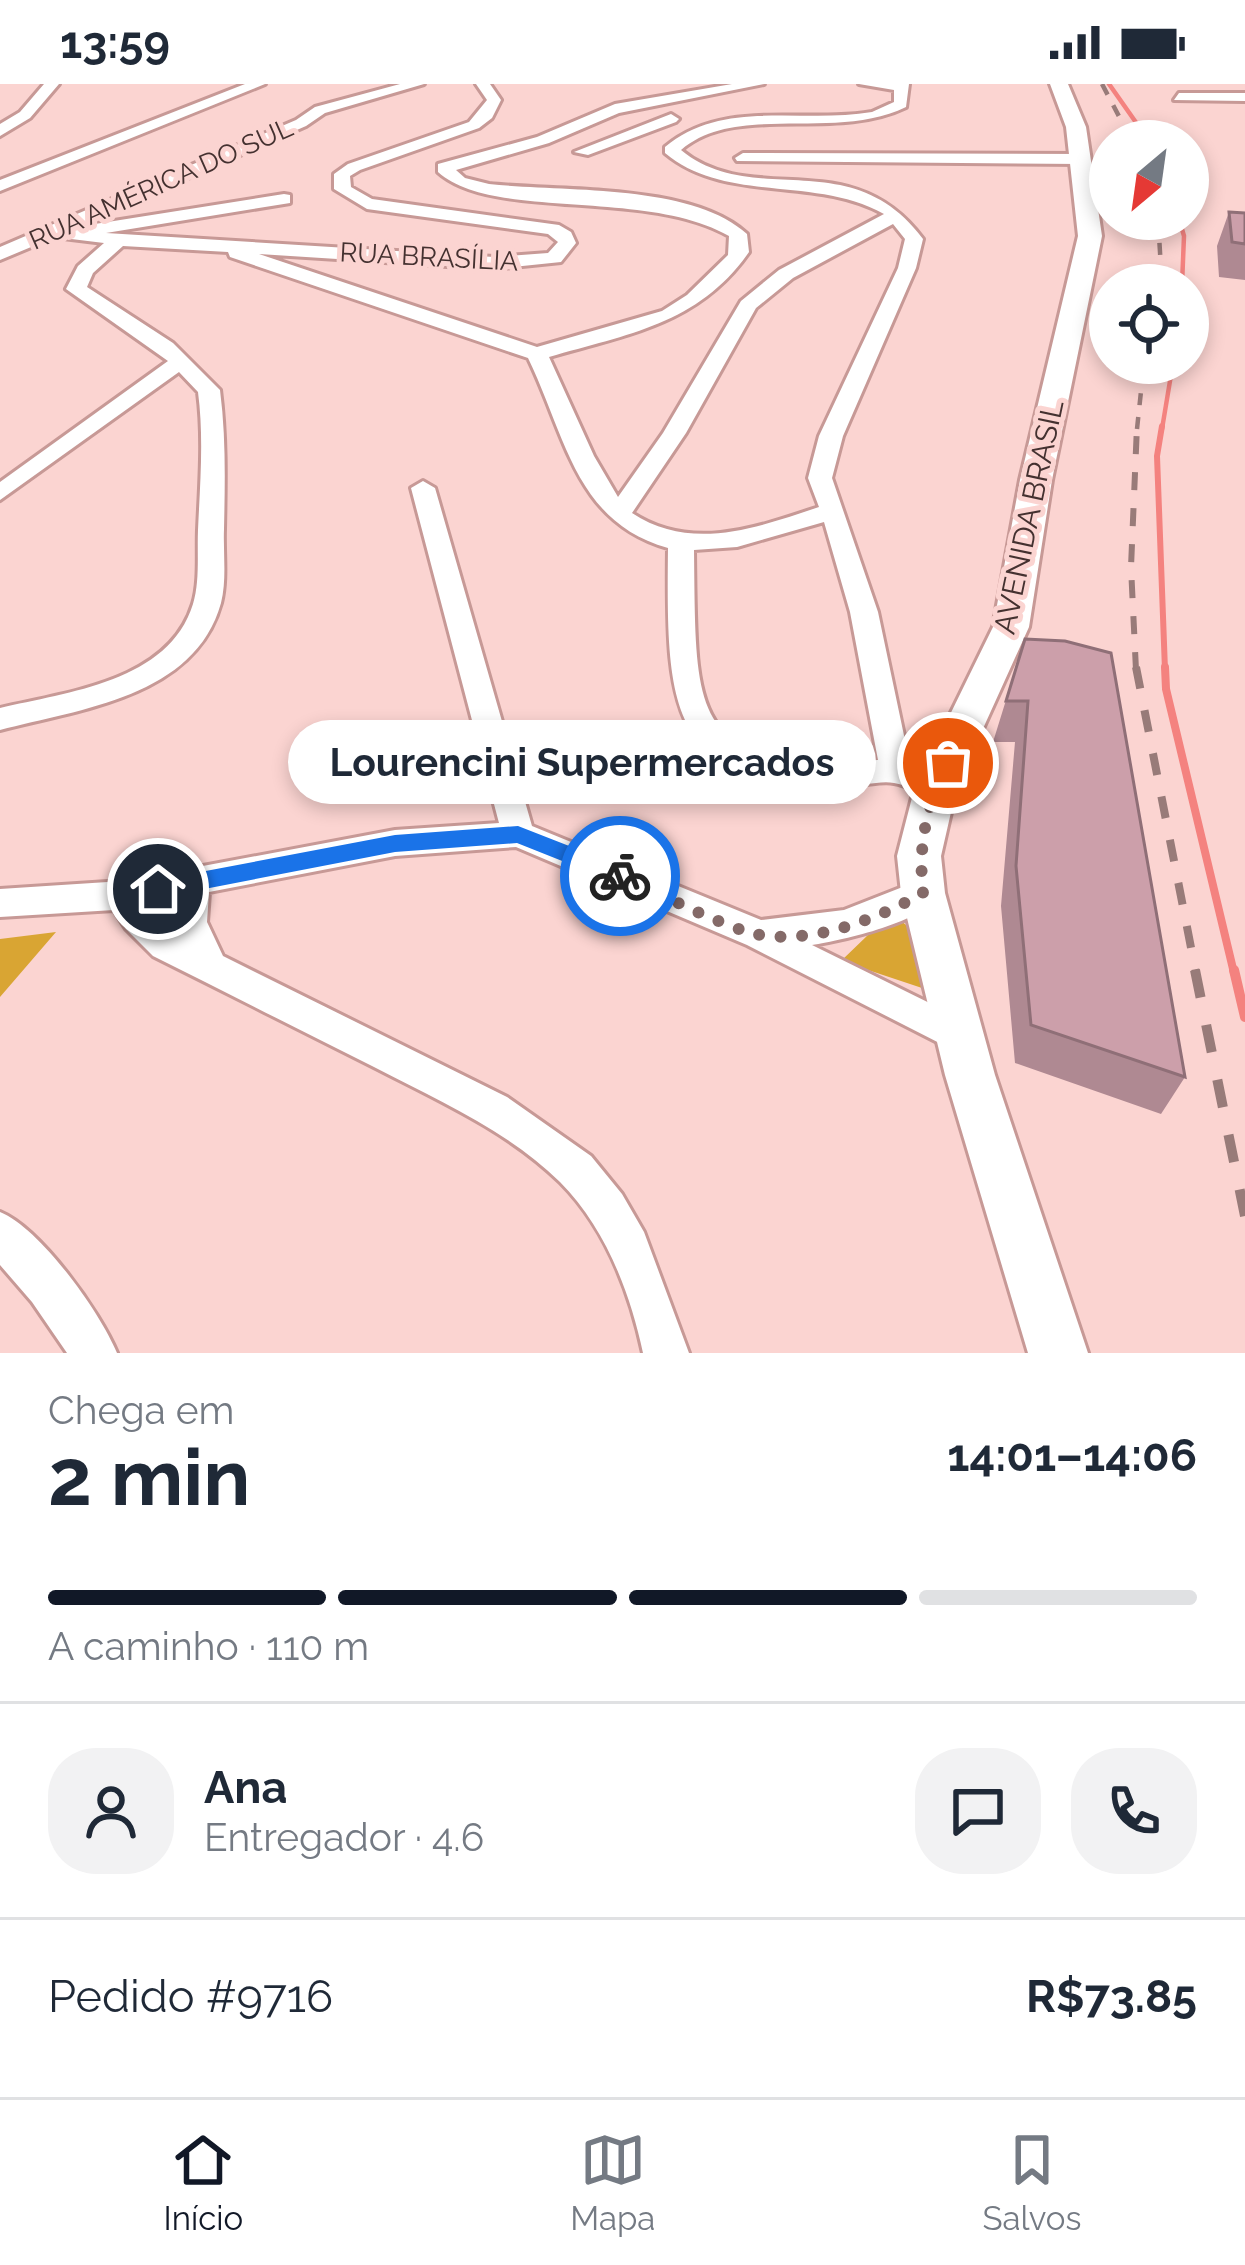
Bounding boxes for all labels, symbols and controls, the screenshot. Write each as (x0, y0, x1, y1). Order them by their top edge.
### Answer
text: 13:59 (60, 16, 170, 69)
street label: RUA AMÉRICA DO SUL (24, 111, 297, 256)
north arrow (1089, 120, 1209, 240)
map controls (1089, 120, 1209, 384)
street label: RUA BRASÍLIA (339, 236, 519, 277)
button: locate (1089, 264, 1209, 384)
street label: AVENIDA BRASIL (987, 396, 1070, 637)
pin (897, 712, 999, 814)
callout: Lourencini Supermercados (288, 721, 876, 805)
icon: bag (915, 730, 981, 796)
text: Lourencini Supermercados (330, 739, 834, 785)
courier (560, 816, 680, 936)
pin (107, 838, 209, 940)
icon: bike (587, 843, 653, 909)
icon: home (125, 856, 191, 922)
text: Chega em (48, 1387, 234, 1433)
text: 14:01–14:06 (947, 1429, 1197, 1482)
text: 2 min (48, 1432, 250, 1523)
text: A caminho · 110 m (48, 1623, 369, 1669)
button: person (48, 1748, 174, 1874)
button: chat (915, 1748, 1041, 1874)
button: phone (1071, 1748, 1197, 1874)
text: Ana (204, 1761, 287, 1814)
text: Entregador · 4.6 (204, 1814, 484, 1860)
text: Pedido #9716 (48, 1970, 333, 2023)
text: R$73.85 (1026, 1970, 1197, 2023)
tab: Início (164, 2127, 243, 2238)
tab: Mapa (570, 2127, 655, 2238)
tab: Salvos (982, 2127, 1081, 2238)

